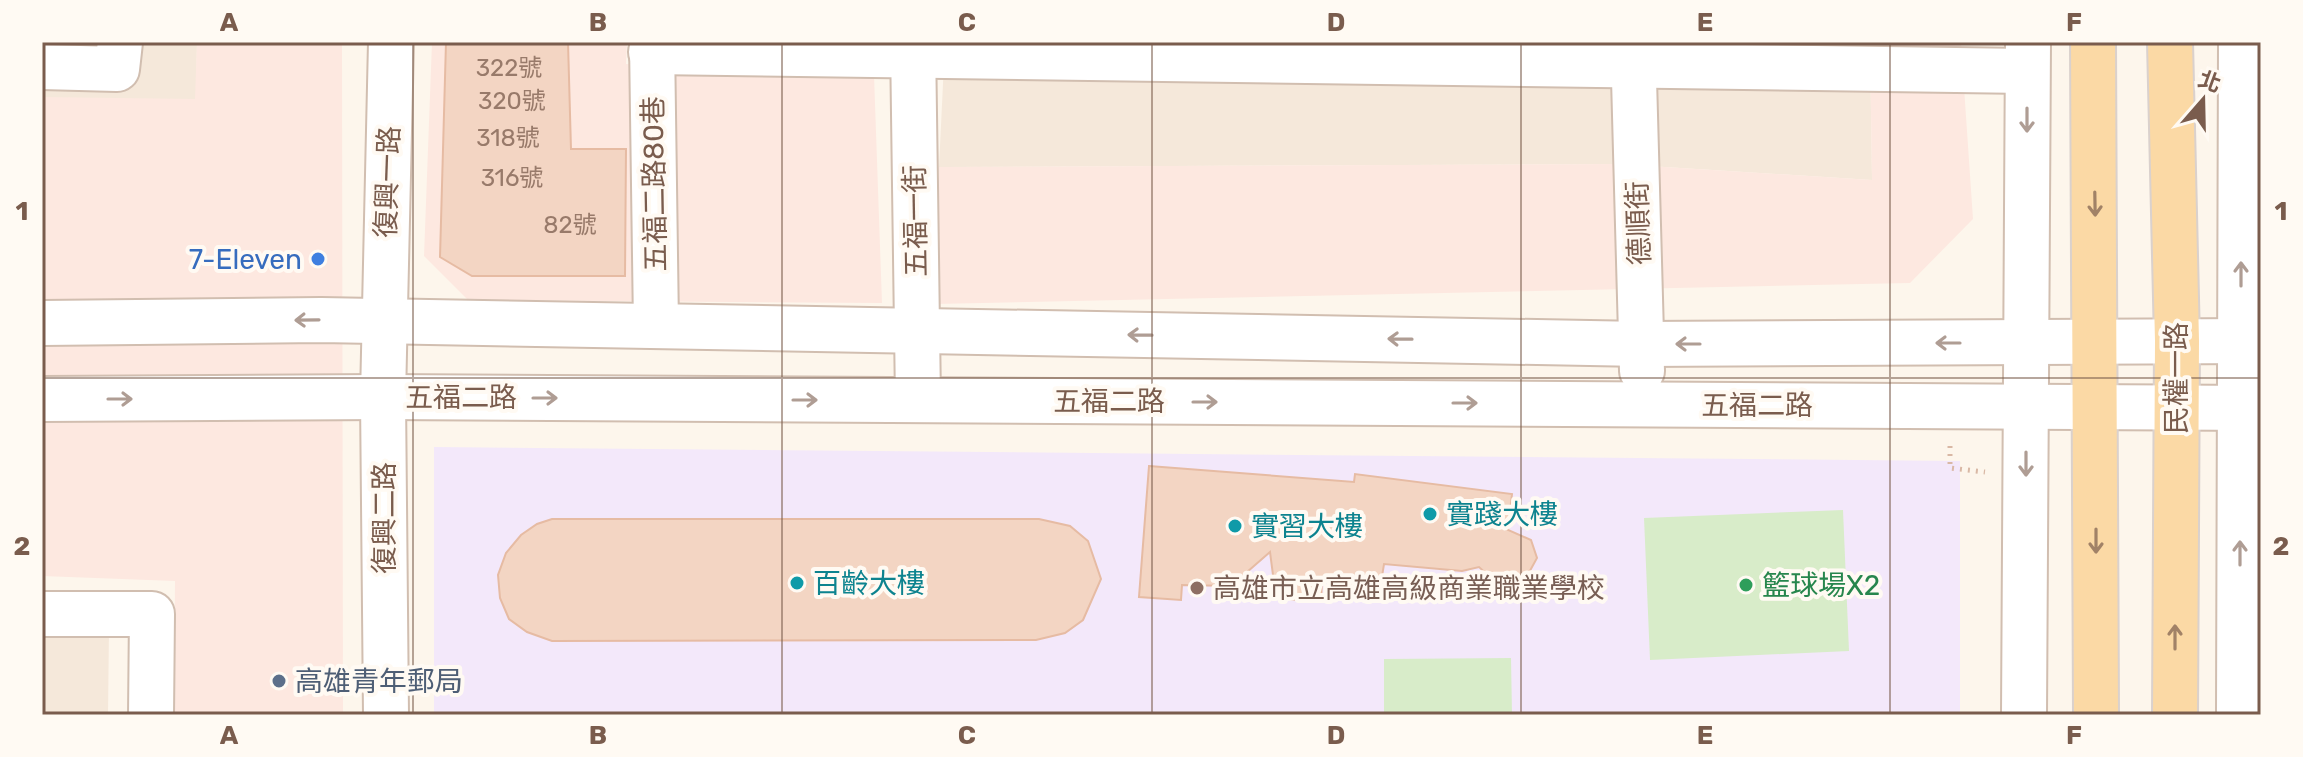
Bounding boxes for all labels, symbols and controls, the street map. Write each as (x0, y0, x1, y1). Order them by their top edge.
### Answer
text: A (220, 7, 239, 38)
text: B (589, 7, 607, 38)
text: C (958, 7, 976, 38)
text: D (1327, 7, 1345, 38)
text: E (1697, 7, 1713, 38)
text: F (2066, 7, 2082, 38)
house number: 322號 (476, 54, 542, 82)
north arrow (2163, 60, 2243, 140)
text: 北 (2195, 65, 2225, 98)
house number: 320號 (478, 87, 546, 115)
street label: 五福二路80巷 (636, 96, 673, 272)
one-way arrow (2019, 106, 2035, 133)
house number: 318號 (476, 124, 540, 152)
street label: 復興一路 (369, 125, 406, 239)
house number: 316號 (481, 164, 543, 192)
street label: 五福一街 (898, 165, 933, 277)
street label: 德順街 (1621, 180, 1656, 266)
one-way arrow (2087, 190, 2103, 217)
text: 1 (16, 196, 28, 227)
text: 1 (2275, 196, 2287, 227)
house number: 82號 (543, 211, 597, 239)
place label: 7-Eleven (189, 243, 302, 276)
marker: 7-Eleven (309, 250, 327, 268)
one-way arrow (2233, 261, 2248, 288)
one-way arrow (294, 312, 321, 328)
street label: 民權一路 (2160, 322, 2193, 434)
one-way arrow (1127, 327, 1154, 342)
one-way arrow (1387, 332, 1414, 347)
one-way arrow (1935, 335, 1962, 351)
one-way arrow (1675, 336, 1702, 352)
street label: 五福二路 (405, 381, 517, 414)
street label: 五福二路 (1053, 385, 1165, 418)
street label: 五福二路 (1701, 389, 1813, 422)
one-way arrow (531, 390, 558, 406)
one-way arrow (106, 391, 133, 407)
one-way arrow (791, 392, 818, 408)
one-way arrow (1191, 394, 1218, 410)
one-way arrow (1451, 395, 1478, 411)
one-way arrow (2018, 450, 2034, 477)
street label: 復興二路 (368, 462, 401, 574)
place label: 實踐大樓 (1446, 498, 1558, 531)
marker: 實踐大樓 (1421, 505, 1439, 523)
place label: 實習大樓 (1251, 510, 1363, 543)
marker: 實習大樓 (1226, 517, 1244, 535)
one-way arrow (2088, 527, 2104, 554)
text: 2 (14, 531, 30, 562)
text: 2 (2273, 531, 2289, 562)
one-way arrow (2232, 540, 2248, 567)
place label: 百齡大樓 (813, 567, 925, 600)
place label: 籃球場X2 (1762, 569, 1880, 602)
place label: 高雄市立高雄高級商業職業學校 (1213, 572, 1605, 605)
marker: 百齡大樓 (788, 574, 806, 592)
marker: 籃球場X2 (1737, 576, 1755, 594)
marker: 高雄市立高雄高級商業職業學校 (1188, 579, 1206, 597)
one-way arrow (2167, 624, 2183, 651)
place label: 高雄青年郵局 (295, 665, 463, 698)
marker: 高雄青年郵局 (270, 672, 288, 690)
text: A (220, 720, 239, 751)
text: B (589, 720, 607, 751)
text: C (958, 720, 976, 751)
text: D (1327, 720, 1345, 751)
text: E (1697, 720, 1713, 751)
text: F (2066, 720, 2082, 751)

